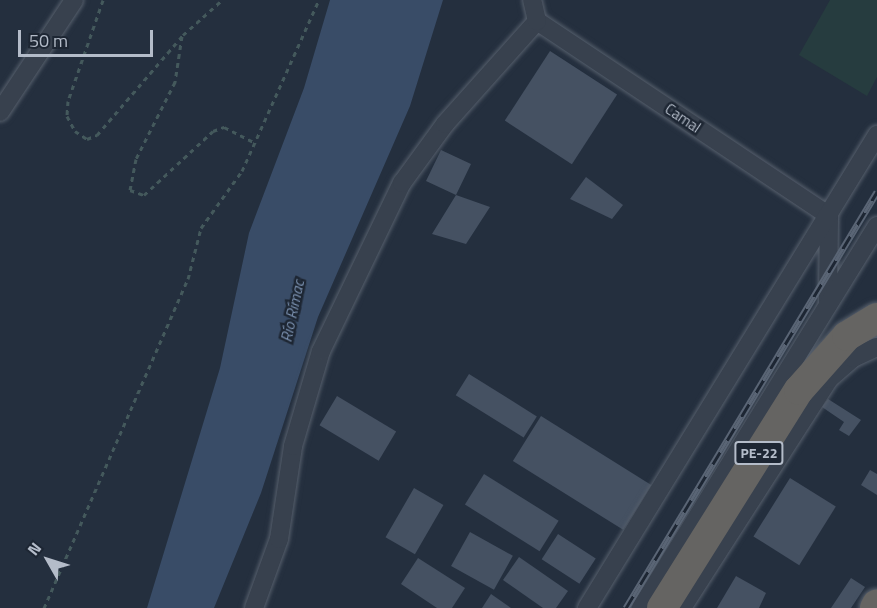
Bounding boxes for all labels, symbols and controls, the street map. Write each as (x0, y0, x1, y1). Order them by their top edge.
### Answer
scale bar (21, 18, 156, 56)
text: 50 m (29, 27, 68, 54)
street label: Camal (662, 100, 704, 136)
water label: Río Rímac (276, 278, 308, 344)
road number: PE-22 (734, 442, 784, 464)
north arrow (18, 530, 78, 590)
text: N (21, 537, 47, 561)

